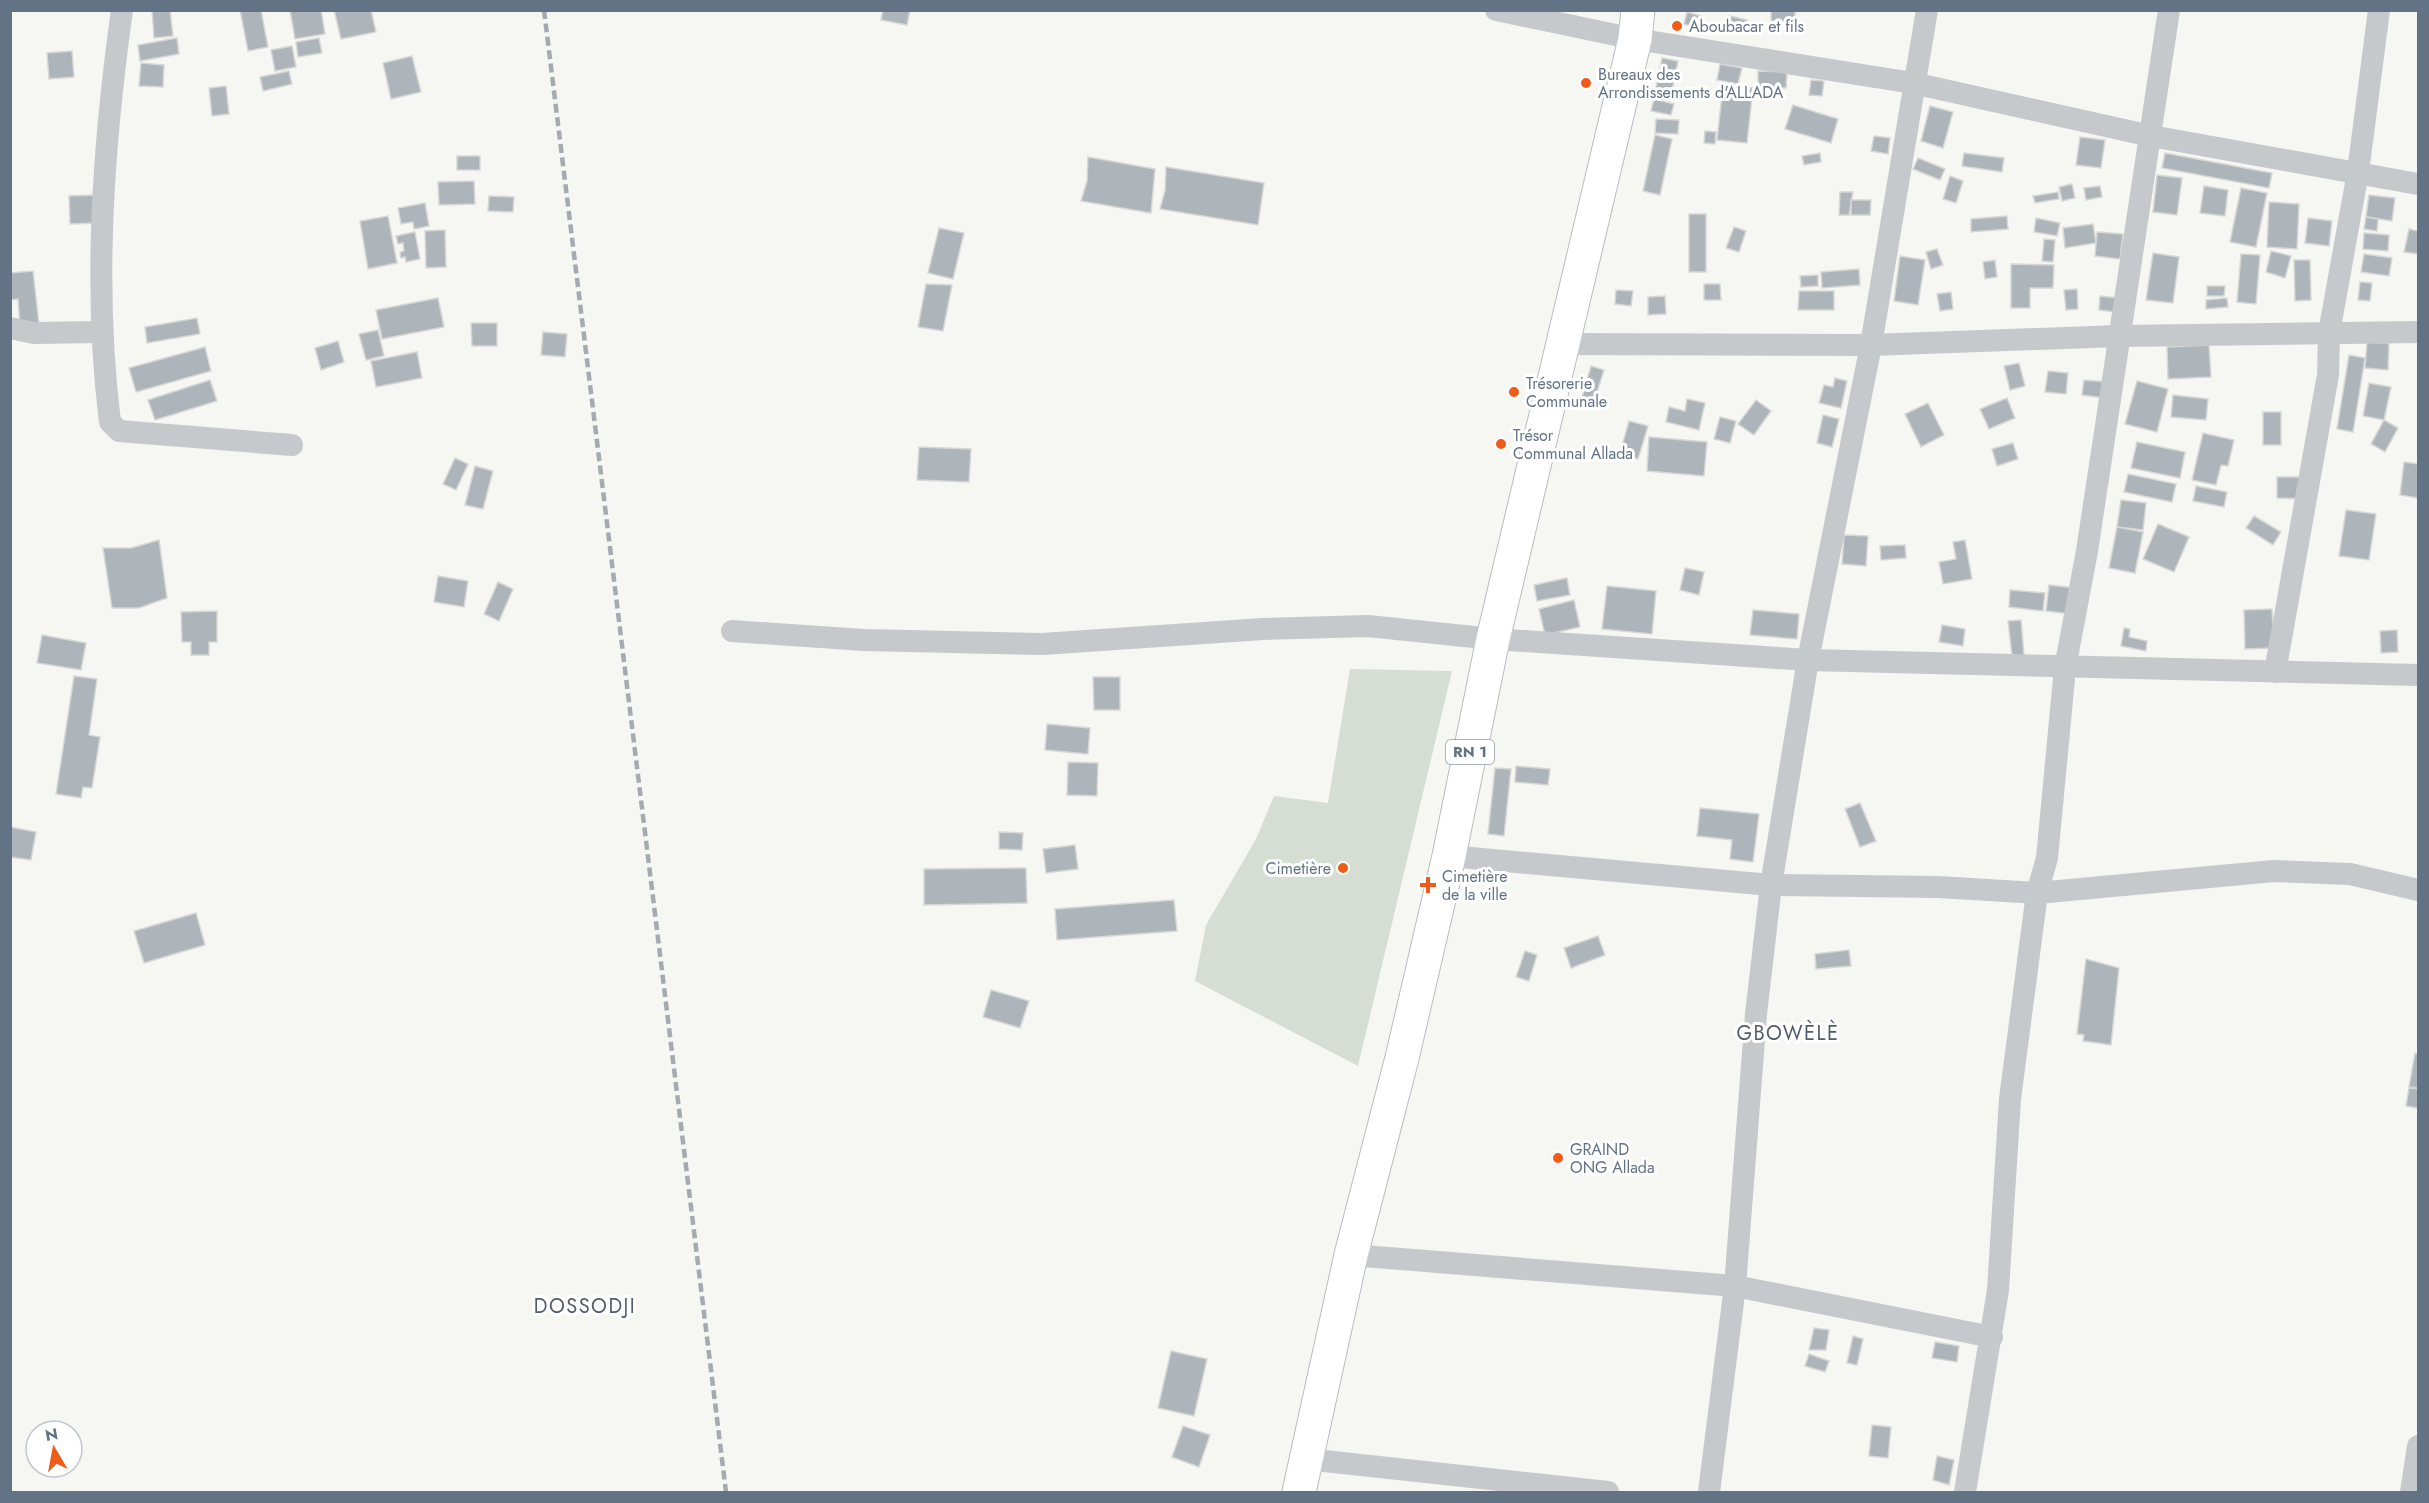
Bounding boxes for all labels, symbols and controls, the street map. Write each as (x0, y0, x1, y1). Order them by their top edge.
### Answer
place label: Aboubacar et fils (1689, 15, 1804, 38)
marker: Aboubacar et fils (1670, 19, 1684, 33)
place label: Bureaux des Arrondissements d'ALLADA (1598, 63, 1784, 104)
marker: Bureaux des Arrondissements d'ALLADA (1579, 76, 1593, 90)
place label: Trésorerie Communale (1526, 372, 1607, 413)
marker: Trésorerie Communale (1507, 385, 1521, 399)
place label: Trésor Communal Allada (1513, 424, 1633, 465)
marker: Trésor Communal Allada (1494, 437, 1508, 451)
road number: RN 1 (1446, 740, 1494, 764)
place label: Cimetière (1265, 857, 1331, 880)
marker: Cimetière (1336, 861, 1350, 875)
place label: Cimetière de la ville (1442, 865, 1508, 906)
marker: Cimetière de la ville (1419, 876, 1437, 894)
district label: GBOWÈLÈ (1736, 1019, 1840, 1048)
place label: GRAIND ONG Allada (1570, 1138, 1655, 1179)
marker: GRAIND ONG Allada (1551, 1151, 1565, 1165)
district label: DOSSODJI (534, 1292, 636, 1321)
north arrow (24, 1419, 84, 1479)
text: N (43, 1422, 60, 1447)

